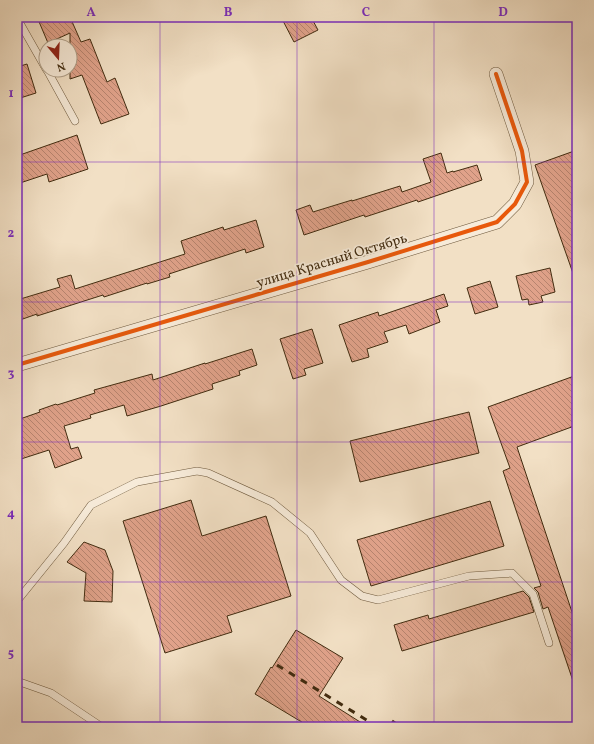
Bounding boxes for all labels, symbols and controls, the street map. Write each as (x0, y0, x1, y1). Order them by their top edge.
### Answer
text: A (86, 4, 96, 22)
text: B (224, 4, 233, 22)
text: C (362, 4, 370, 22)
text: D (498, 4, 508, 22)
north arrow (38, 38, 78, 78)
text: N (55, 58, 67, 74)
text: 1 (8, 85, 14, 103)
text: 2 (8, 225, 15, 243)
street label: улица Красный Октябрь (254, 229, 410, 293)
text: 3 (8, 365, 15, 383)
text: 4 (7, 505, 15, 523)
text: 5 (8, 645, 14, 663)

